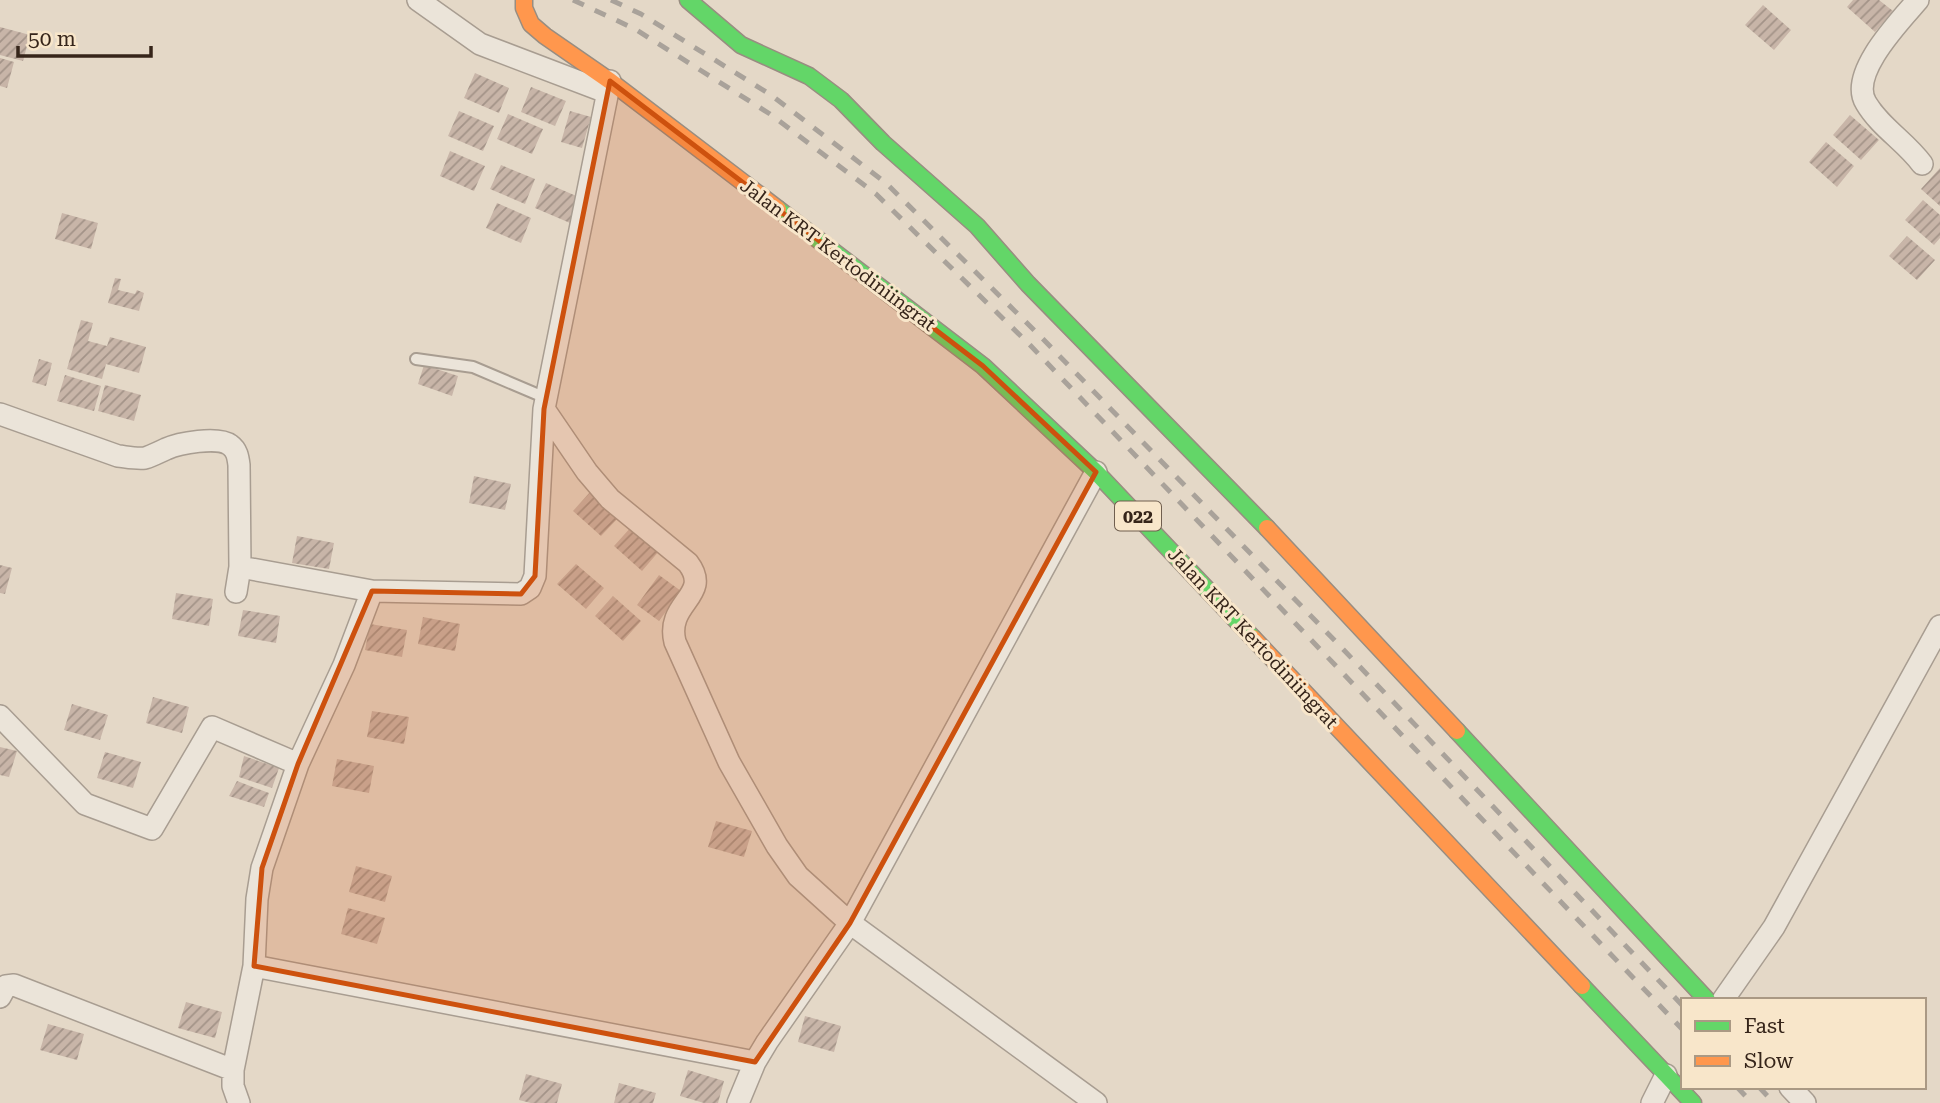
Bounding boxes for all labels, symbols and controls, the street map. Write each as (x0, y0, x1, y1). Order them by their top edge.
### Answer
scale bar (18, 14, 150, 58)
text: 50 m (28, 27, 76, 51)
street label: Jalan KRT Kertodiniingrat (736, 174, 940, 336)
road number: 022 (1115, 502, 1161, 530)
street label: Jalan KRT Kertodiniingrat (1163, 543, 1343, 733)
legend (1681, 998, 1926, 1089)
text: Fast (1744, 1014, 1785, 1038)
text: Slow (1744, 1049, 1794, 1073)

